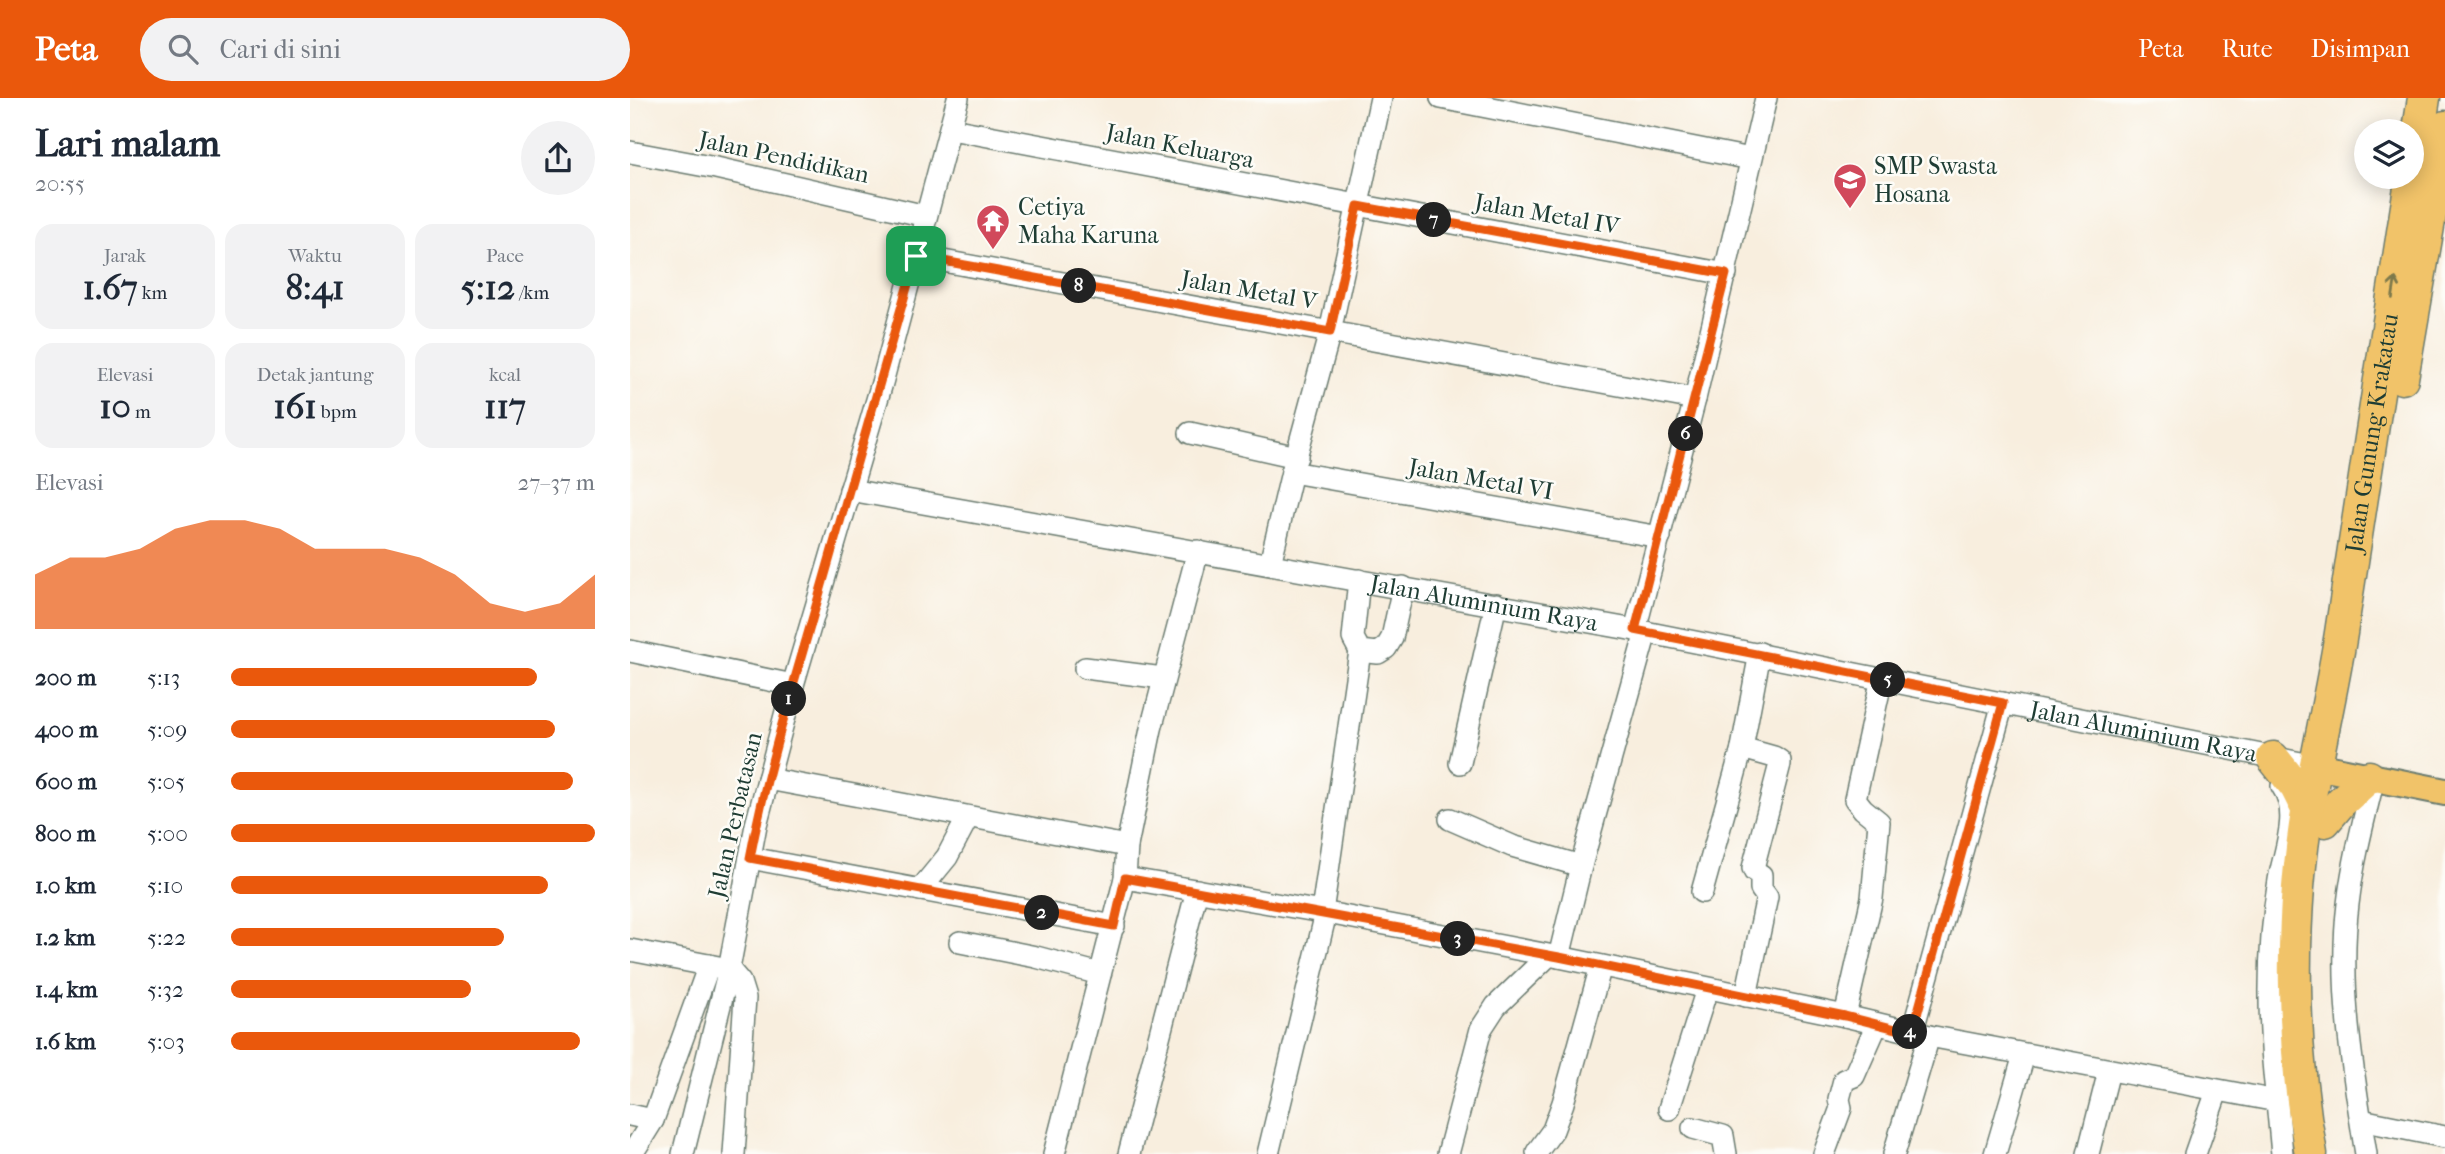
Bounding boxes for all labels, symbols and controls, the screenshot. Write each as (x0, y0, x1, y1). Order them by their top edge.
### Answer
search box (140, 18, 630, 81)
text: Peta (35, 30, 98, 69)
icon: search (164, 30, 202, 68)
text: Cari di sini (220, 34, 341, 65)
text: Peta (2138, 35, 2184, 63)
text: Rute (2222, 35, 2273, 63)
text: Disimpan (2311, 35, 2410, 63)
street label: Jalan Keluarga (1102, 118, 1257, 174)
map controls (2354, 119, 2424, 189)
button: layers (2354, 119, 2424, 189)
text: Lari malam (35, 121, 220, 166)
button: share (521, 121, 595, 195)
street label: Jalan Pendidikan (694, 125, 872, 189)
place label: SMP Swasta Hosana (1874, 152, 1998, 208)
school or university icon: SMP Swasta Hosana (1831, 161, 1869, 210)
text: 20:55 (35, 170, 85, 197)
street label: Jalan Metal IV (1470, 187, 1623, 241)
place label: Cetiya Maha Karuna (1018, 193, 1159, 249)
temple icon: Cetiya Maha Karuna (974, 202, 1012, 251)
pin: 7 (1416, 202, 1452, 238)
text: 7 (1429, 208, 1438, 230)
pin (886, 226, 946, 286)
icon: arrive (897, 237, 935, 275)
text: Jarak (104, 245, 146, 267)
text: Waktu (288, 245, 342, 267)
text: Pace (486, 245, 524, 267)
street label: Jalan Metal V (1177, 264, 1320, 316)
text: 1.67 (83, 267, 138, 308)
text: 8:41 (285, 267, 345, 308)
text: 5:12 (461, 267, 515, 308)
pin: 8 (1062, 268, 1096, 304)
text: 8 (1074, 274, 1083, 296)
one-way arrow (2388, 277, 2401, 300)
text: km (138, 282, 167, 304)
text: /km (515, 282, 549, 304)
street label: Jalan Gunung Krakatau (2339, 311, 2404, 557)
text: Elevasi (97, 364, 153, 386)
text: Detak jantung (257, 364, 373, 386)
text: kcal (489, 364, 521, 386)
text: 10 (99, 386, 131, 427)
text: 161 (273, 386, 317, 427)
text: 117 (484, 386, 526, 427)
text: m (131, 401, 151, 423)
text: bpm (317, 401, 357, 423)
pin: 6 (1668, 416, 1704, 452)
text: 6 (1680, 422, 1691, 444)
street label: Jalan Metal VI (1404, 452, 1556, 506)
text: Elevasi (35, 469, 104, 496)
text: 27–37 m (517, 469, 595, 496)
street label: Jalan Aluminium Raya (1366, 569, 1601, 637)
pin: 5 (1870, 662, 1906, 698)
text: 200 m (35, 664, 96, 691)
text: 5:13 (147, 664, 180, 691)
text: 5 (1883, 668, 1892, 690)
pin: 1 (772, 682, 806, 716)
text: 1 (785, 687, 792, 709)
street label: Jalan Aluminium Raya (2026, 695, 2260, 768)
text: 400 m (35, 716, 98, 743)
text: 5:09 (147, 716, 187, 743)
street label: Jalan Perbatasan (702, 729, 768, 903)
text: 600 m (35, 768, 97, 795)
text: 5:05 (147, 768, 185, 795)
text: 800 m (35, 820, 96, 847)
text: 5:00 (147, 820, 188, 847)
text: 1.0 km (35, 872, 96, 899)
text: 5:10 (147, 872, 183, 899)
pin: 2 (1024, 896, 1060, 930)
text: 2 (1037, 901, 1046, 923)
pin: 3 (1440, 922, 1476, 956)
text: 1.2 km (35, 924, 95, 951)
text: 5:22 (147, 924, 186, 951)
text: 3 (1454, 927, 1461, 949)
text: 1.4 km (35, 976, 98, 1003)
text: 5:32 (147, 976, 184, 1003)
pin: 4 (1892, 1014, 1928, 1049)
text: 4 (1904, 1020, 1915, 1042)
text: 1.6 km (35, 1028, 96, 1055)
text: 5:03 (147, 1028, 185, 1055)

